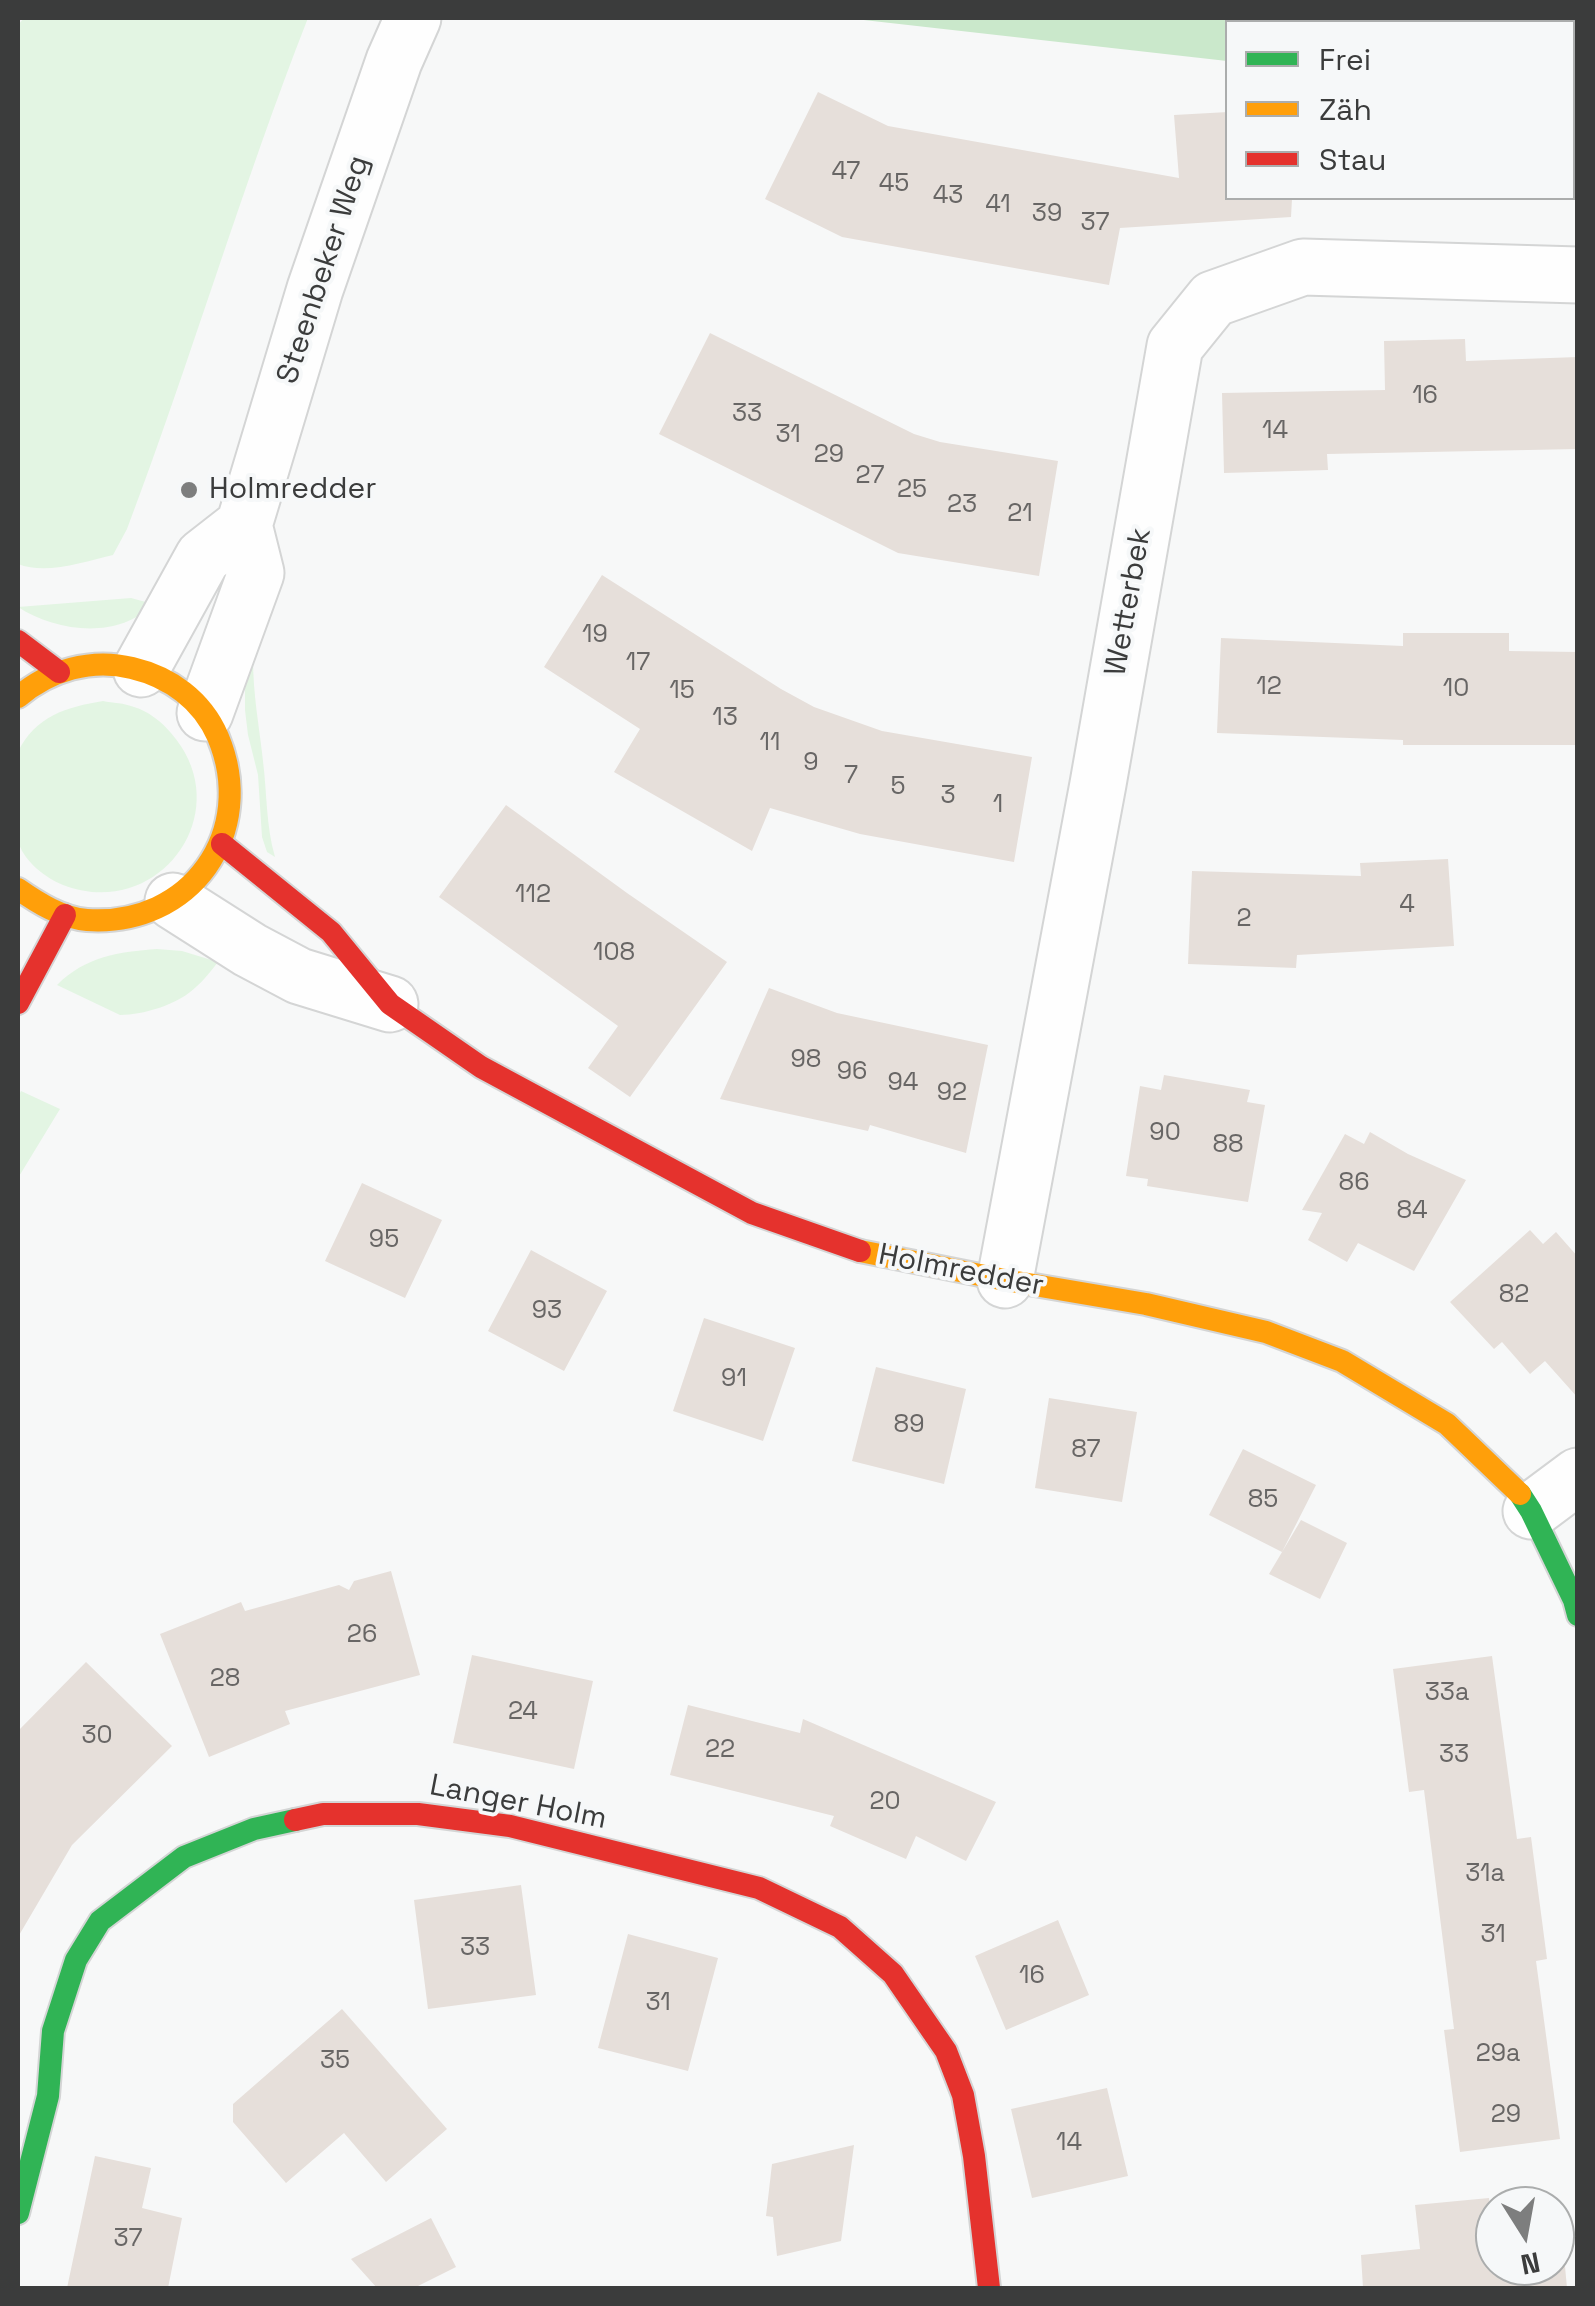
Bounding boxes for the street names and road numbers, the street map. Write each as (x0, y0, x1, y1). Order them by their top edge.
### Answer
street label: Steenbeker Weg (270, 151, 378, 389)
street label: Wetterbek (1098, 525, 1160, 679)
street label: Holmredder (875, 1237, 1047, 1305)
street label: Langer Holm (426, 1768, 610, 1838)

